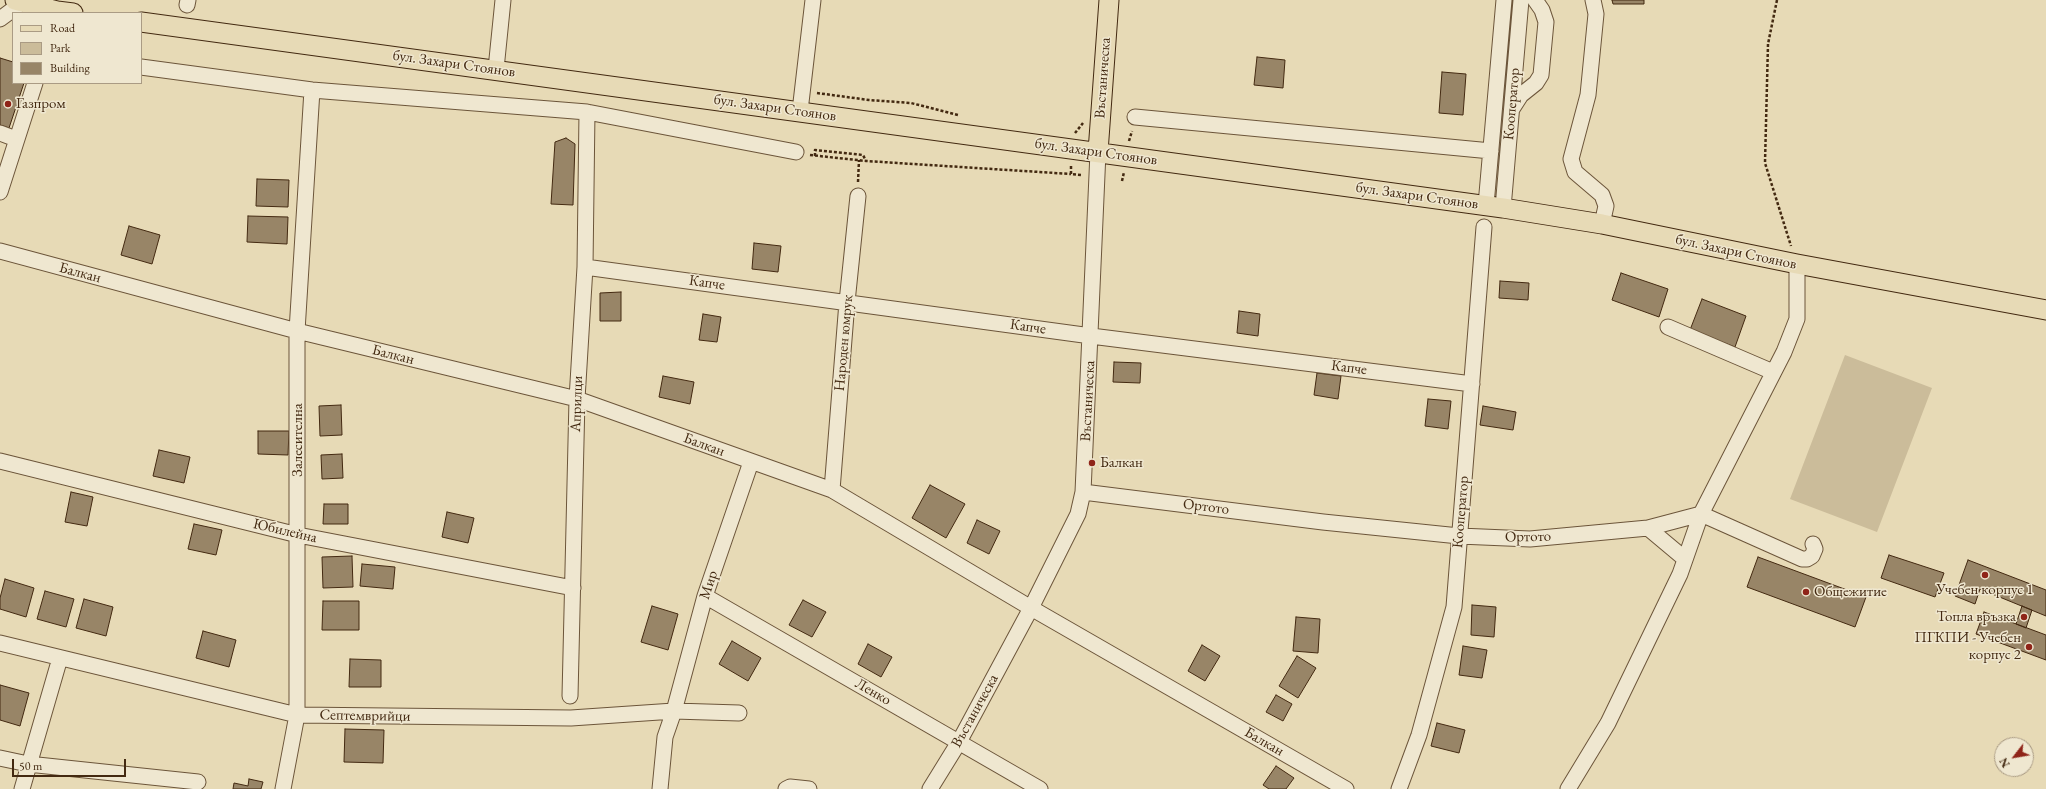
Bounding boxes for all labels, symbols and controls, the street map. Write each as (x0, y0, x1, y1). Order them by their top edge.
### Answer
legend (12, 12, 142, 84)
text: Road (50, 20, 75, 36)
street label: Въстаническа (1091, 37, 1115, 119)
text: Park (50, 40, 70, 56)
street label: бул. Захари Стоянов (392, 46, 516, 82)
text: Building (50, 60, 90, 76)
street label: Кооператор (1500, 67, 1524, 141)
street label: бул. Захари Стоянов (713, 90, 837, 126)
place label: Газпром (16, 95, 66, 113)
marker: Газпром (3, 99, 13, 109)
street label: бул. Захари Стоянов (1034, 134, 1158, 170)
street label: бул. Захари Стоянов (1355, 178, 1479, 214)
street label: бул. Захари Стоянов (1674, 230, 1798, 274)
street label: Балкан (57, 259, 103, 287)
street label: Капче (688, 272, 726, 294)
street label: Народен юмрук (831, 294, 857, 392)
street label: Капче (1009, 316, 1047, 338)
street label: Балкан (370, 341, 416, 369)
street label: Капче (1330, 357, 1368, 379)
street label: Въстаническа (1077, 360, 1099, 442)
street label: Априлци (567, 375, 587, 433)
street label: Залесителна (289, 403, 307, 477)
street label: Балкан (681, 429, 727, 461)
place label: Балкан (1100, 454, 1143, 472)
marker: Балкан (1087, 458, 1097, 468)
street label: Кооператор (1449, 475, 1473, 549)
street label: Ортото (1182, 495, 1230, 519)
street label: Юбилейна (251, 515, 319, 547)
street label: Ортото (1505, 528, 1551, 546)
street label: Мир (696, 568, 722, 602)
marker: Учебен корпус 1 (1980, 570, 1990, 580)
place label: Учебен корпус 1 (1937, 581, 2033, 599)
place label: Общежитие (1814, 583, 1887, 601)
marker: Общежитие (1801, 587, 1811, 597)
place label: Топла връзка (1937, 608, 2016, 626)
marker: Топла връзка (2019, 612, 2029, 622)
place label: ПГКПИ - Учебен корпус 2 (1915, 629, 2021, 664)
marker: ПГКПИ - Учебен корпус 2 (2024, 642, 2034, 652)
street label: Въстаническа (947, 671, 1003, 751)
street label: Ленко (852, 675, 894, 709)
street label: Септемврийци (319, 706, 411, 726)
street label: Балкан (1241, 724, 1287, 760)
north arrow (1994, 737, 2034, 777)
scale bar (14, 751, 128, 777)
text: N (1996, 755, 2013, 770)
text: 50 m (19, 758, 42, 774)

